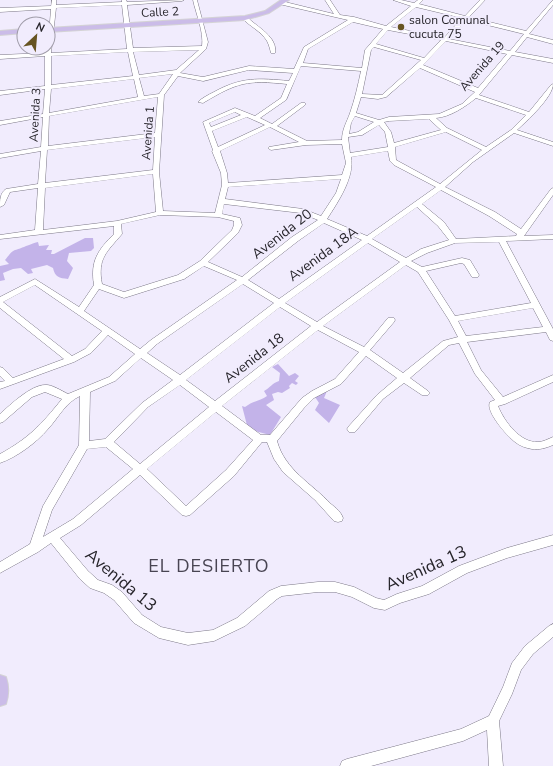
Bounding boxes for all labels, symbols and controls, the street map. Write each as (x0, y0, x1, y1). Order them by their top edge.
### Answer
street label: Calle 2 (141, 3, 179, 21)
place label: salon Comunal cucuta 75 (409, 12, 490, 42)
north arrow (16, 16, 56, 56)
text: N (33, 19, 47, 36)
marker: salon Comunal cucuta 75 (396, 22, 406, 32)
street label: Avenida 19 (456, 38, 508, 94)
street label: Avenida 3 (26, 88, 44, 142)
street label: Avenida 1 (138, 105, 158, 161)
street label: Avenida 20 (248, 204, 316, 264)
street label: Avenida 18A (284, 222, 362, 286)
street label: Avenida 18 (220, 328, 288, 388)
street label: Avenida 13 (382, 540, 470, 596)
street label: Avenida 13 (80, 543, 162, 617)
district label: EL DESIERTO (148, 554, 270, 578)

